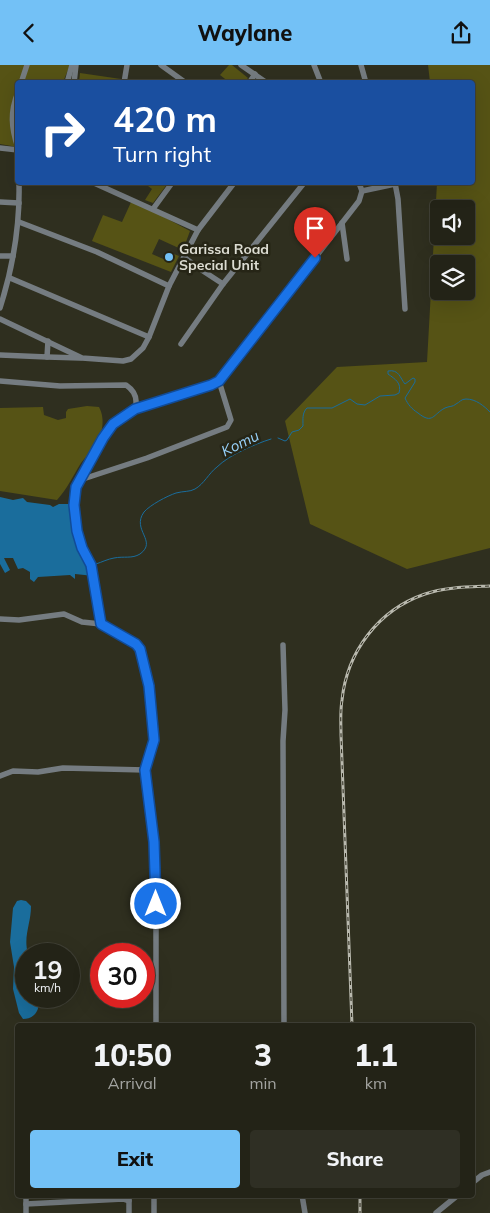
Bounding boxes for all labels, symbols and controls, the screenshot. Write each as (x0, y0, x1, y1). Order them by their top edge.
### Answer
icon: back (15, 19, 43, 47)
text: Waylane (198, 19, 292, 47)
icon: share (447, 19, 475, 47)
text: 420 m (113, 97, 217, 141)
icon: right (30, 100, 95, 165)
text: Turn right (113, 140, 211, 168)
map controls (430, 200, 475, 300)
button: sound (430, 200, 475, 245)
pin (294, 207, 336, 258)
icon: arrive (301, 214, 329, 242)
place label: Garissa Road Special Unit (179, 240, 269, 274)
marker: Garissa Road Special Unit (163, 251, 175, 263)
button: layers (430, 255, 475, 300)
water label: Komu (218, 426, 262, 460)
position arrow (129, 877, 181, 929)
speed limit sign: 30 (90, 943, 155, 1008)
text: 19 (32, 954, 63, 985)
text: km/h (34, 980, 61, 995)
text: 10:50 (92, 1036, 172, 1074)
text: 3 (254, 1036, 272, 1074)
text: 1.1 (354, 1036, 398, 1074)
text: Arrival (108, 1073, 157, 1093)
text: min (249, 1073, 277, 1093)
text: km (365, 1073, 387, 1093)
button: Exit (30, 1130, 240, 1188)
button: Share (250, 1130, 460, 1188)

